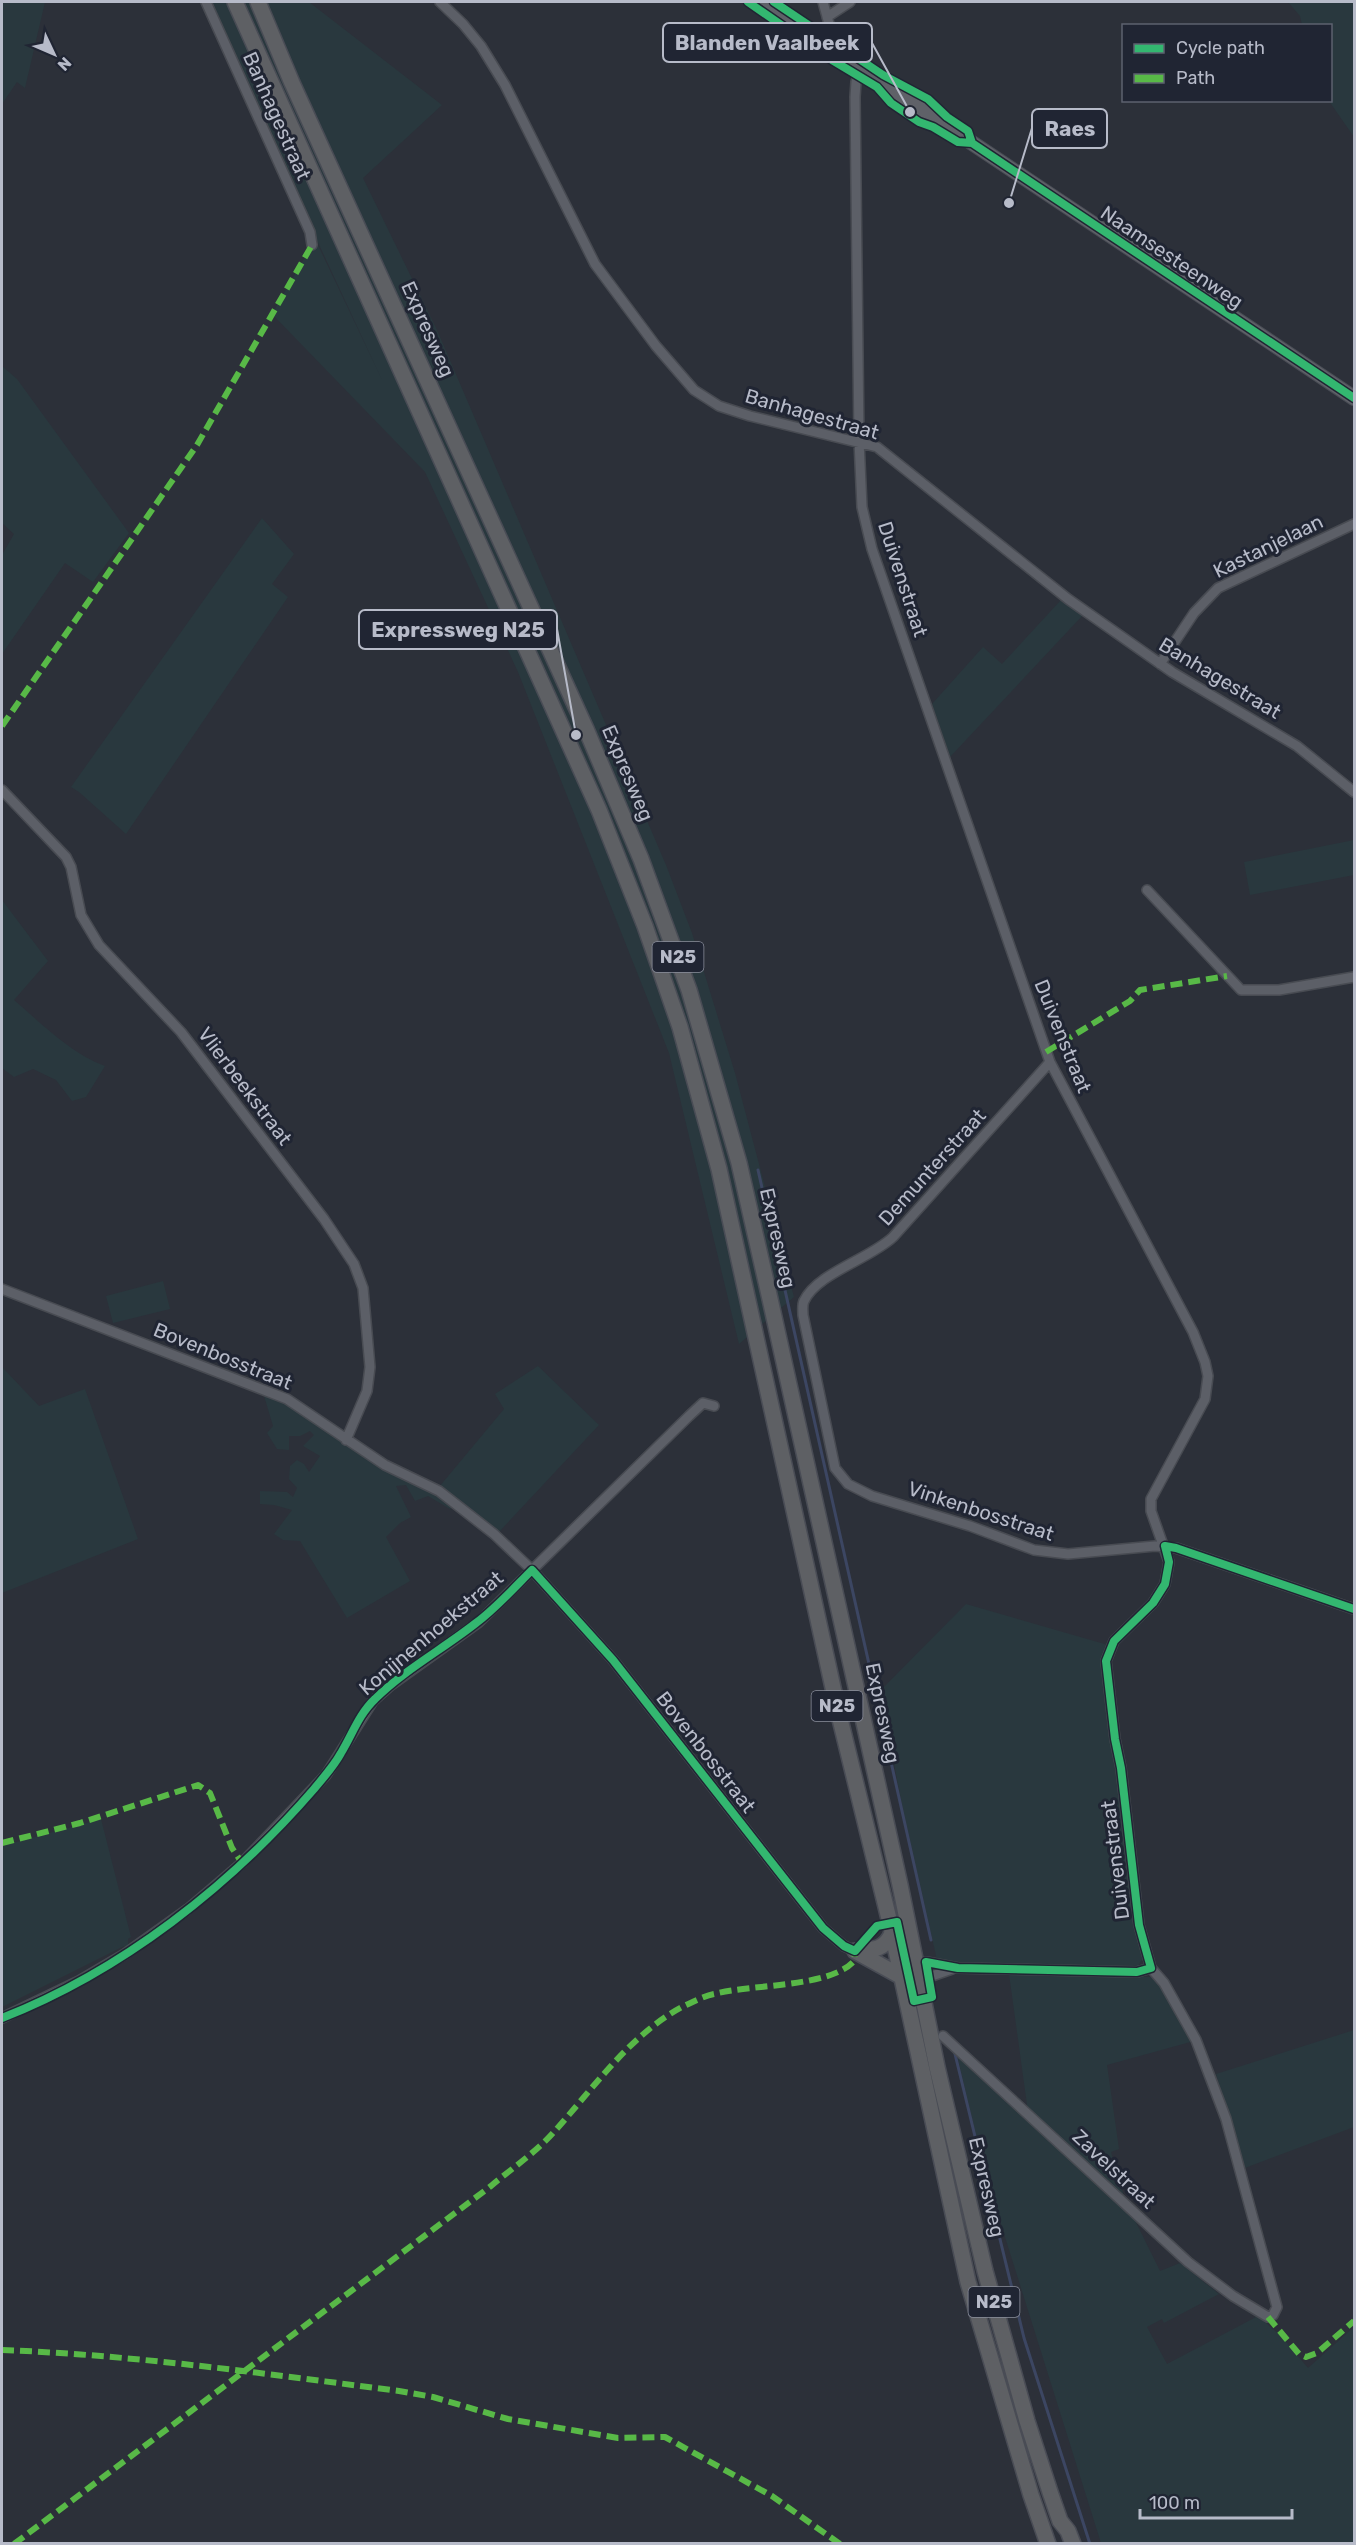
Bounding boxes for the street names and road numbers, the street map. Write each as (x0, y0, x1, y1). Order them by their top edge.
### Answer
street label: Banhagestraat (238, 48, 316, 184)
street label: Naamsesteenweg (1096, 201, 1248, 313)
street label: Expresweg (396, 277, 460, 381)
street label: Banhagestraat (742, 383, 882, 445)
street label: Kastanjelaan (1209, 509, 1327, 583)
street label: Duivenstraat (873, 518, 933, 640)
street label: Banhagestraat (1155, 632, 1286, 724)
street label: Expresweg (597, 721, 659, 825)
road number: N25 (652, 942, 704, 972)
street label: Duivenstraat (1029, 976, 1097, 1096)
street label: Vlierbeekstraat (193, 1022, 297, 1150)
street label: Demunterstraat (873, 1104, 991, 1230)
street label: Expresweg (755, 1185, 801, 1291)
street label: Bovenbosstraat (150, 1317, 296, 1395)
street label: Vinkenbosstraat (905, 1476, 1057, 1546)
street label: Konijnenhoekstraat (354, 1566, 508, 1700)
street label: Expresweg (861, 1660, 905, 1766)
street label: Bovenbosstraat (651, 1687, 761, 1818)
road number: N25 (812, 1691, 862, 1721)
street label: Duivenstraat (1096, 1799, 1134, 1921)
street label: Zavelstraat (1067, 2124, 1161, 2214)
street label: Expresweg (964, 2134, 1010, 2240)
road number: N25 (968, 2287, 1020, 2317)

